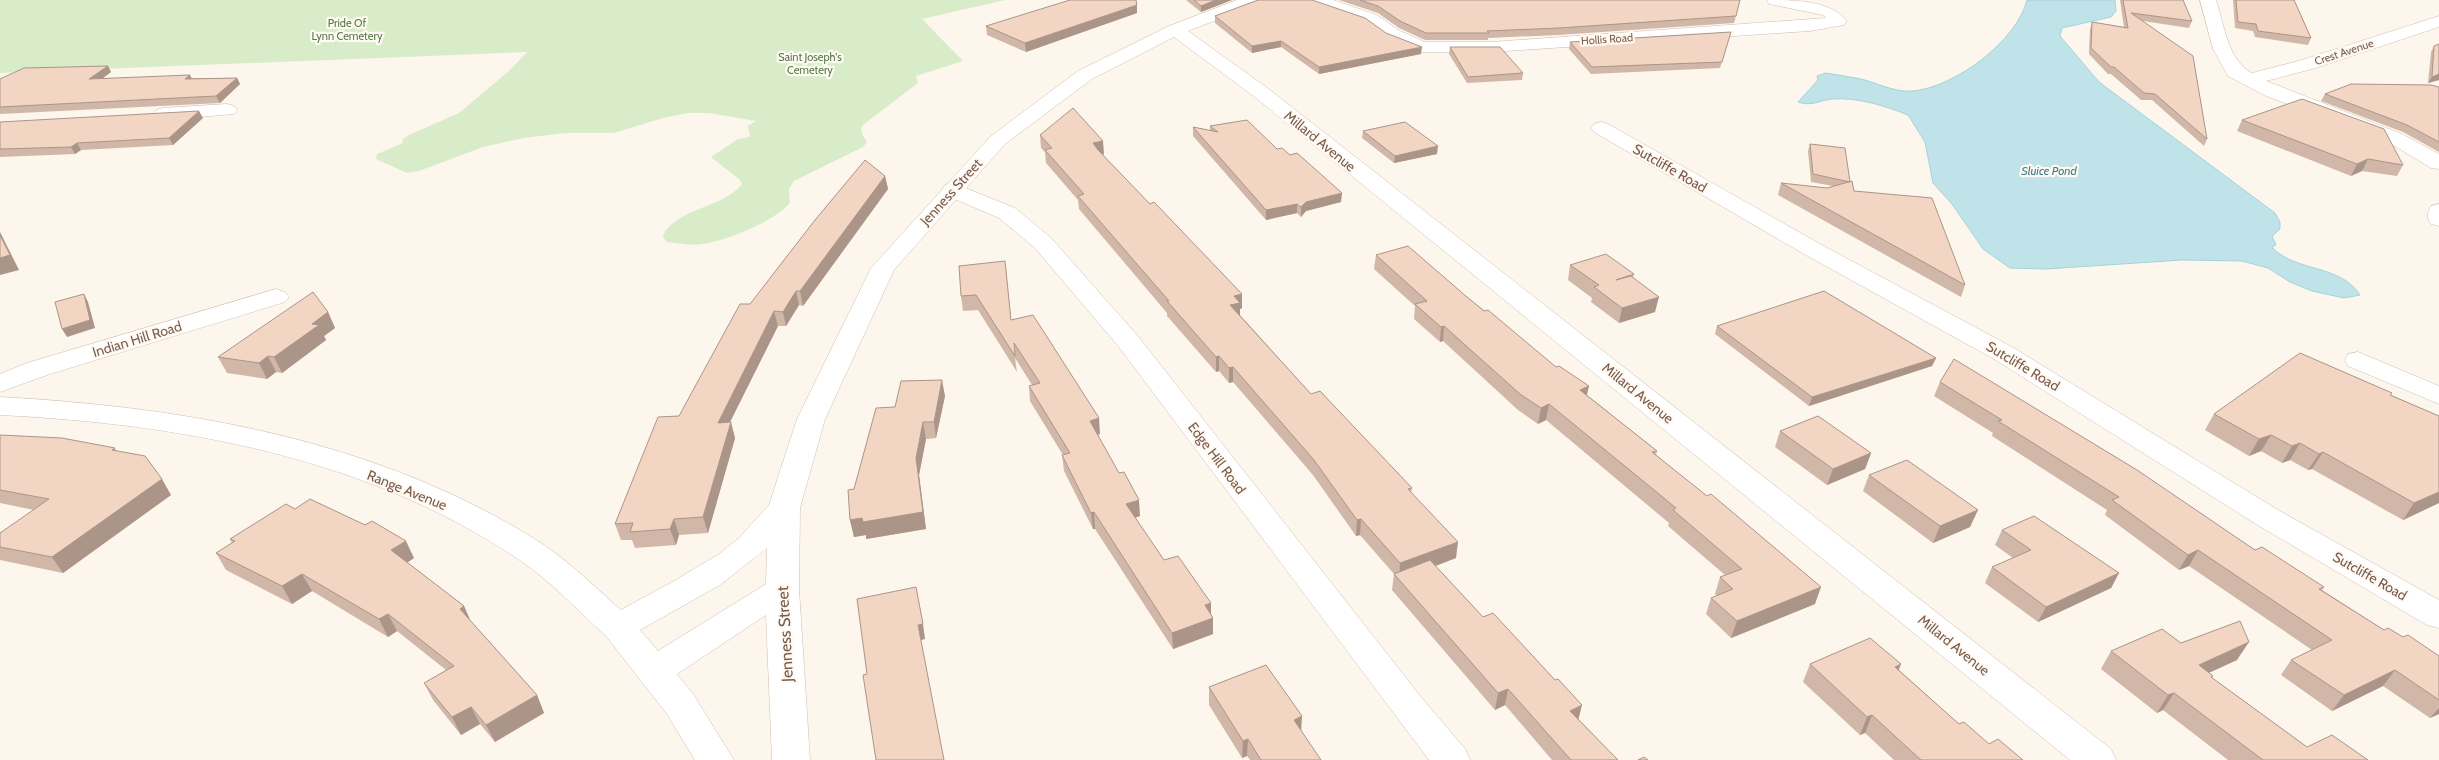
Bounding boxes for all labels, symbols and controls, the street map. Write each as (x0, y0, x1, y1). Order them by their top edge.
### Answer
park label: Pride Of Lynn Cemetery (312, 16, 383, 43)
street label: Hollis Road (1581, 30, 1633, 48)
street label: Crest Avenue (2313, 36, 2376, 68)
park label: Saint Joseph's Cemetery (778, 50, 842, 77)
street label: Millard Avenue (1280, 107, 1360, 175)
street label: Sutcliffe Road (1630, 140, 1710, 196)
street label: Jenness Street (916, 155, 986, 230)
water label: Sluice Pond (2021, 163, 2077, 178)
street label: Indian Hill Road (90, 317, 184, 361)
street label: Sutcliffe Road (1983, 337, 2063, 395)
street label: Millard Avenue (1598, 359, 1678, 427)
street label: Edge Hill Road (1184, 418, 1250, 498)
street label: Range Avenue (364, 466, 450, 514)
street label: Sutcliffe Road (2330, 548, 2410, 604)
street label: Jenness Street (773, 585, 797, 683)
street label: Millard Avenue (1914, 611, 1994, 679)

